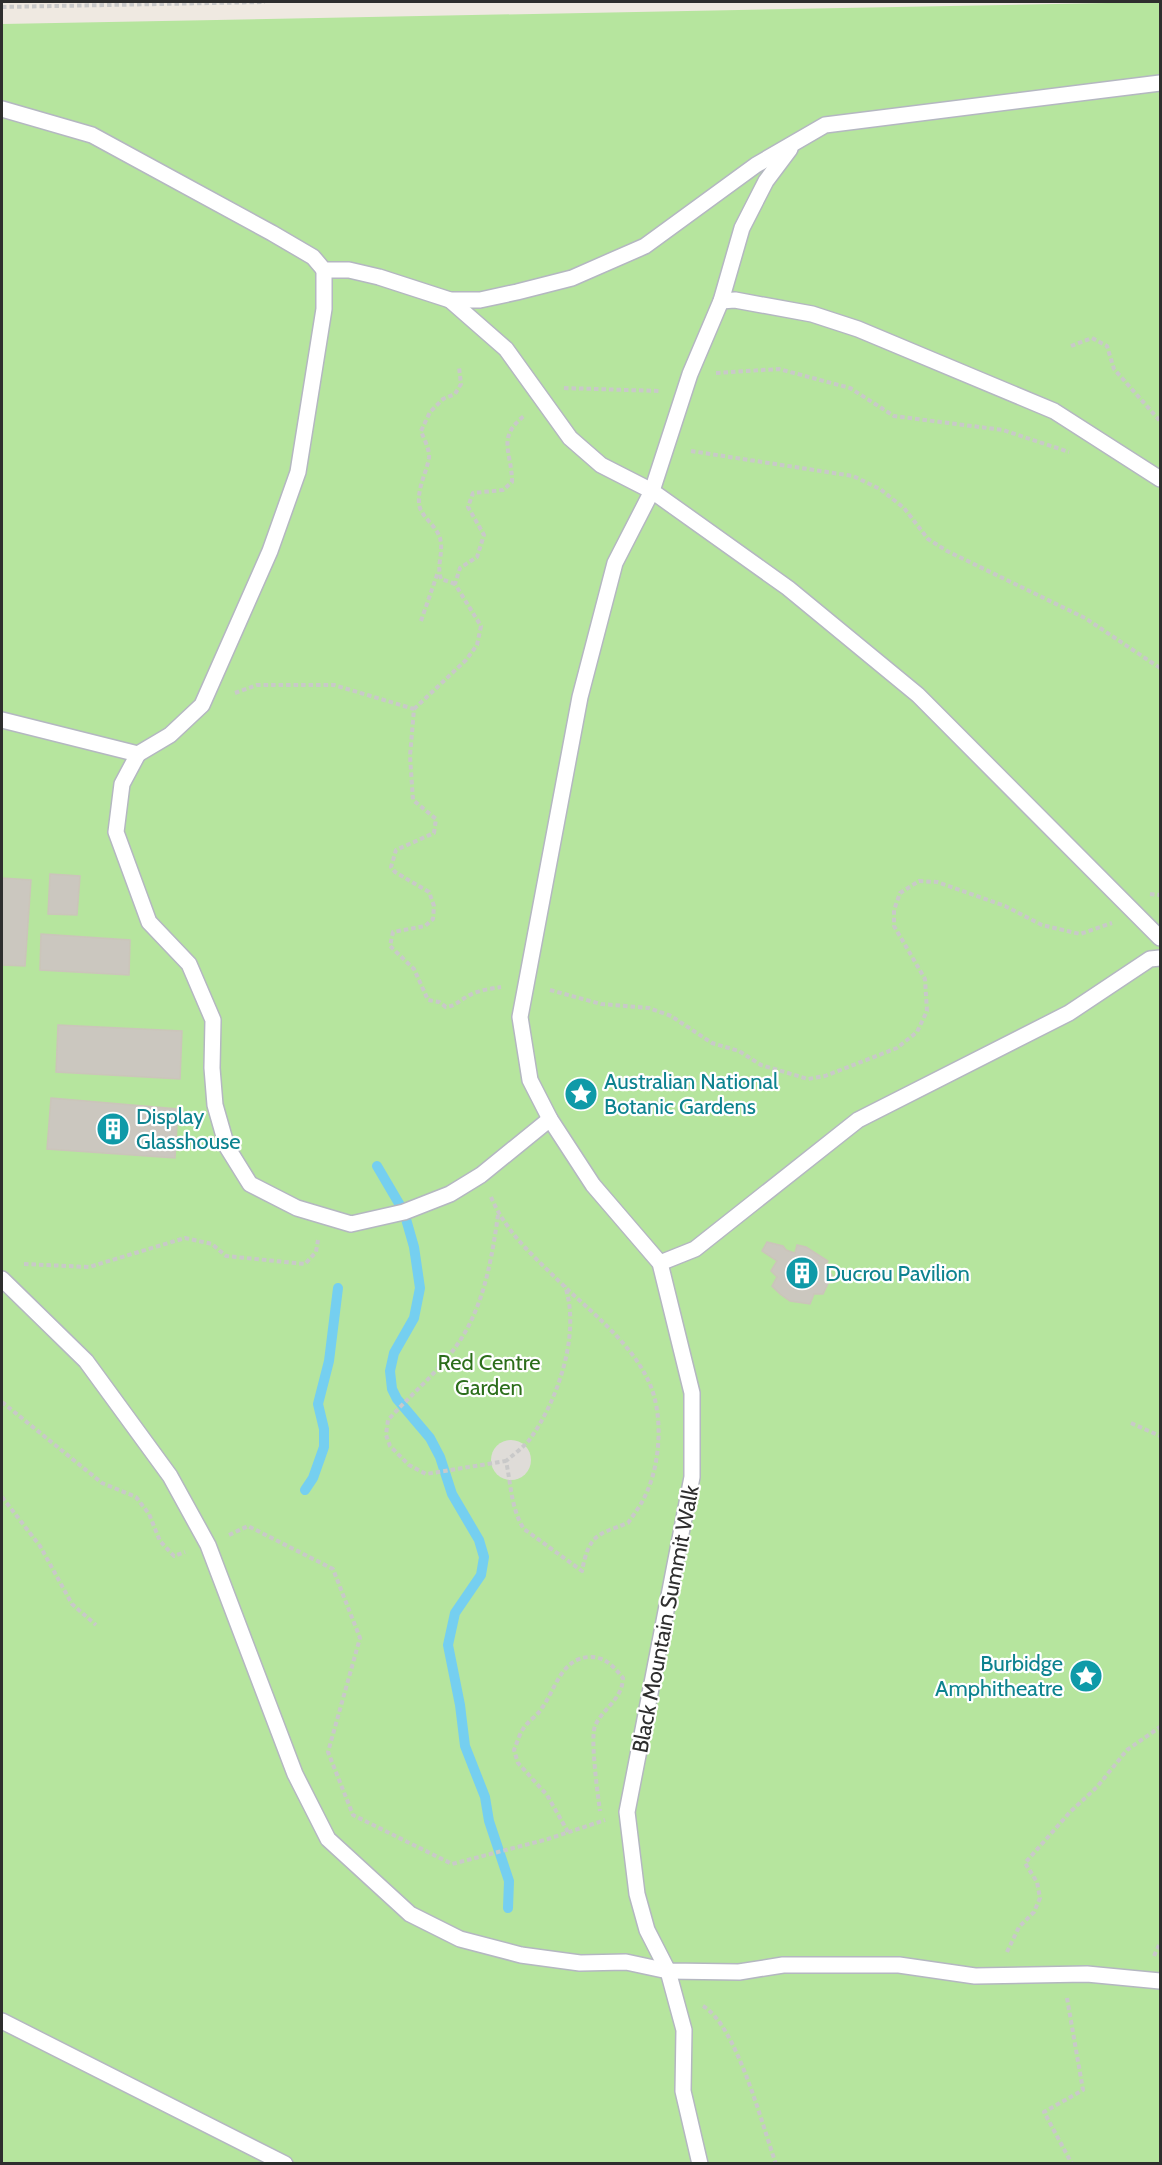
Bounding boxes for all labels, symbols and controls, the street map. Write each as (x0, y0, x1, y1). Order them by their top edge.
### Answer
place label: Australian National Botanic Gardens (604, 1068, 779, 1120)
place icon: Australian National Botanic Gardens (563, 1076, 599, 1112)
place label: Display Glasshouse (136, 1103, 241, 1155)
building icon: Display Glasshouse (95, 1111, 131, 1147)
building icon: Ducrou Pavilion (784, 1255, 820, 1291)
place label: Ducrou Pavilion (825, 1260, 970, 1287)
park label: Red Centre Garden (437, 1349, 541, 1401)
street label: Black Mountain Summit Walk (626, 1483, 705, 1755)
place label: Burbidge Amphitheatre (935, 1650, 1063, 1702)
place icon: Burbidge Amphitheatre (1068, 1658, 1104, 1694)

